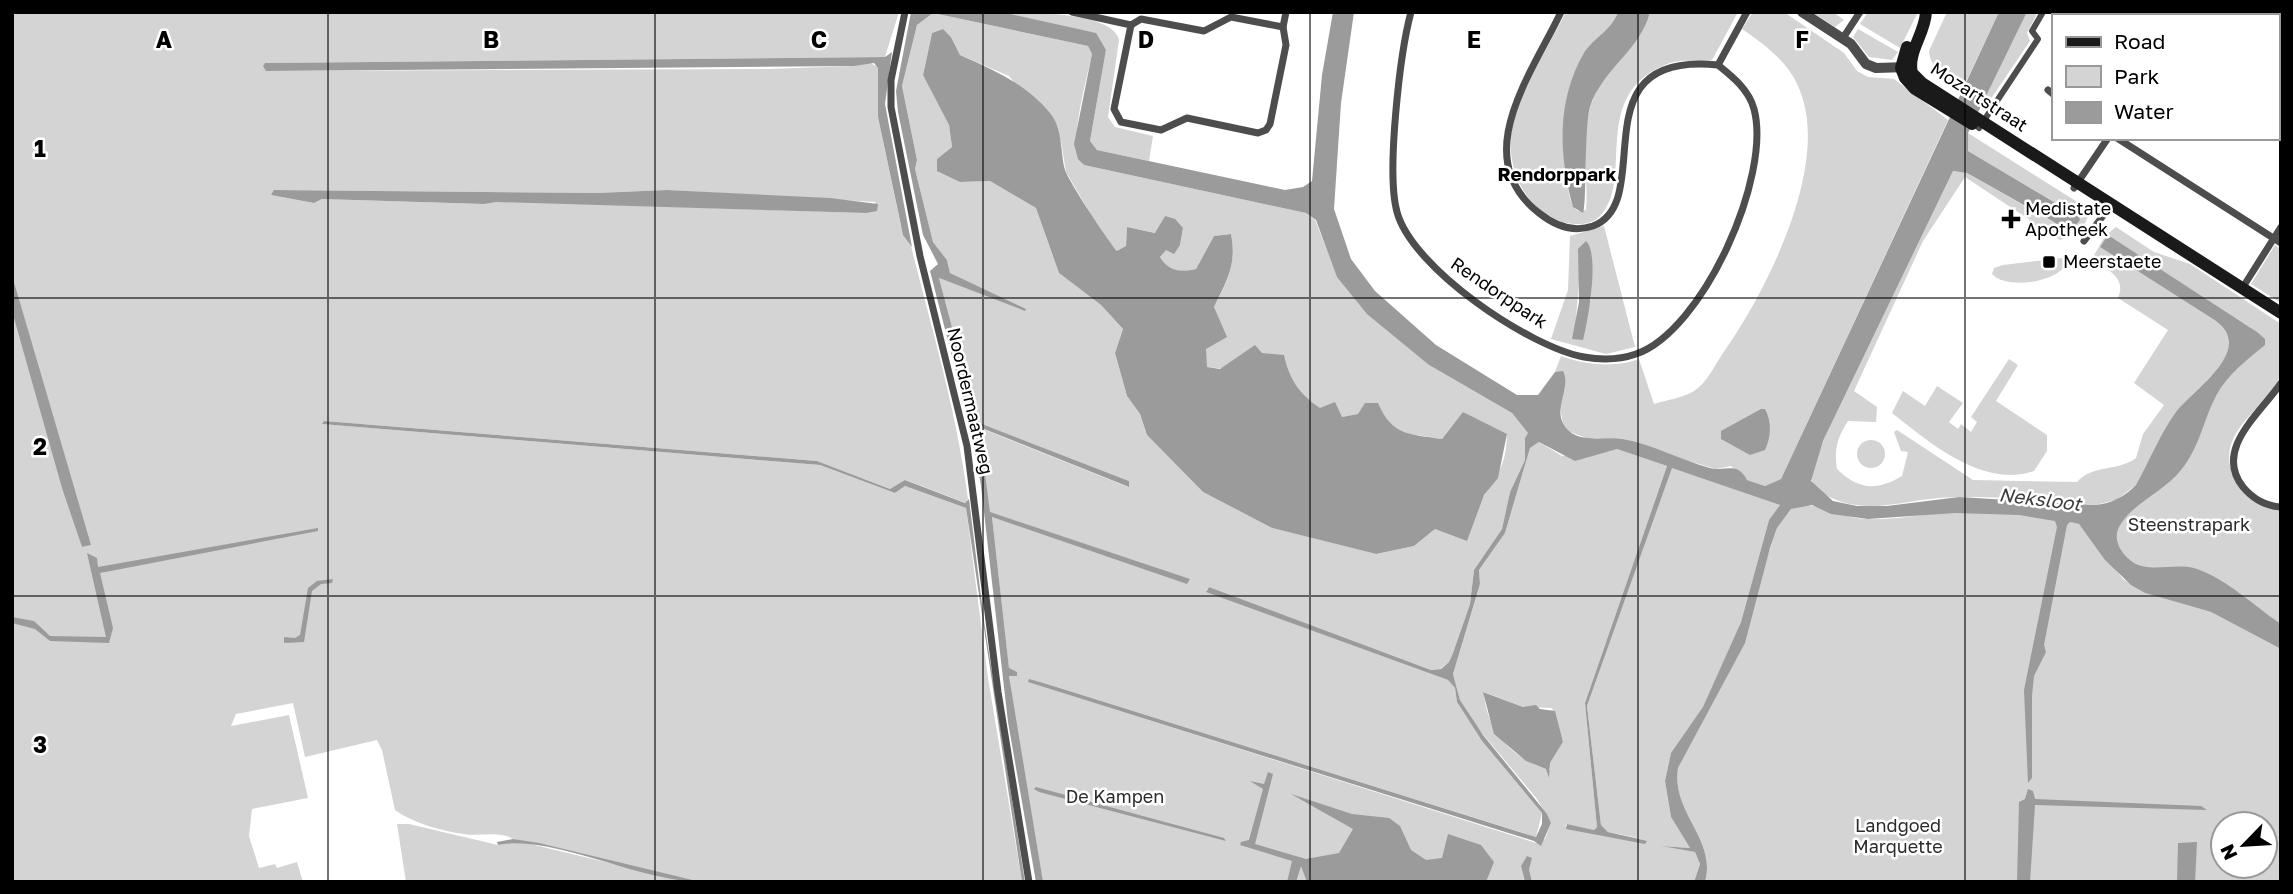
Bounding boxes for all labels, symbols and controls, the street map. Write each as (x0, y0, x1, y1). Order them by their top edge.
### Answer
legend (2052, 14, 2279, 140)
text: A (156, 25, 173, 53)
text: B (483, 25, 499, 53)
text: C (811, 25, 827, 53)
text: D (1138, 25, 1154, 53)
text: E (1467, 25, 1481, 53)
text: F (1795, 25, 1809, 53)
text: Road (2114, 28, 2165, 54)
street label: Mozartstraat (1927, 57, 2032, 136)
text: Park (2114, 63, 2160, 89)
text: Water (2114, 98, 2174, 124)
text: 1 (34, 134, 46, 162)
district label: Rendorppark (1498, 162, 1616, 185)
place label: Medistate Apotheek (2025, 197, 2111, 240)
marker: Medistate Apotheek (2003, 211, 2019, 227)
place label: Meerstaete (2063, 250, 2161, 272)
street label: Rendorppark (1447, 252, 1552, 333)
marker: Meerstaete (2041, 254, 2057, 270)
street label: Noordermaatweg (943, 325, 999, 476)
text: 2 (33, 432, 47, 460)
water label: Neksloot (1998, 482, 2085, 515)
park label: Steenstrapark (2128, 513, 2250, 535)
text: 3 (33, 730, 47, 758)
park label: De Kampen (1066, 785, 1164, 807)
north arrow (2209, 810, 2279, 880)
park label: Landgoed Marquette (1853, 814, 1943, 857)
text: N (2215, 841, 2242, 864)

